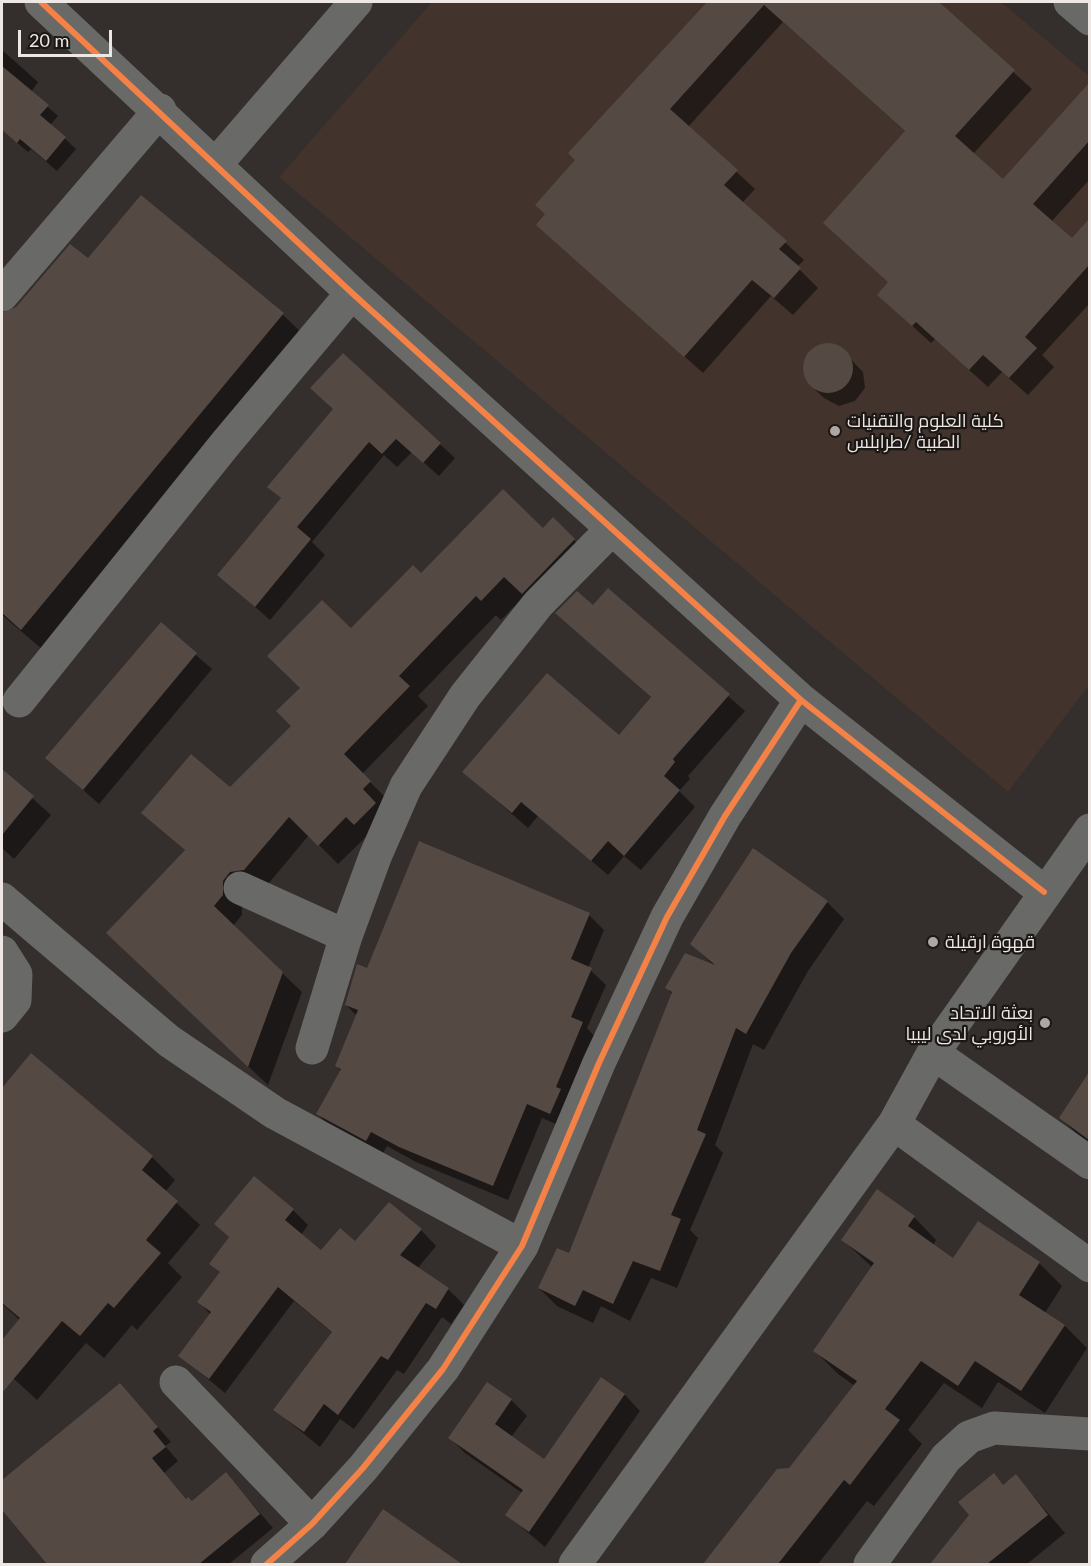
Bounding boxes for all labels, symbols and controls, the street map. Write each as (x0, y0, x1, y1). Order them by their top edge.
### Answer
scale bar (21, 18, 116, 56)
text: 20 m (29, 29, 69, 51)
place label: كلية العلوم والتقنيات الطبية /طرابلس (847, 410, 1004, 452)
marker: كلية العلوم والتقنيات الطبية /طرابلس (828, 424, 842, 438)
place label: قهوة ارقيلة (945, 931, 1035, 953)
marker: قهوة ارقيلة (926, 935, 940, 949)
place label: بعثة الاتحاد الأوروبي لدى ليبيا (905, 1002, 1033, 1044)
marker: بعثة الاتحاد الأوروبي لدى ليبيا (1038, 1016, 1052, 1030)

